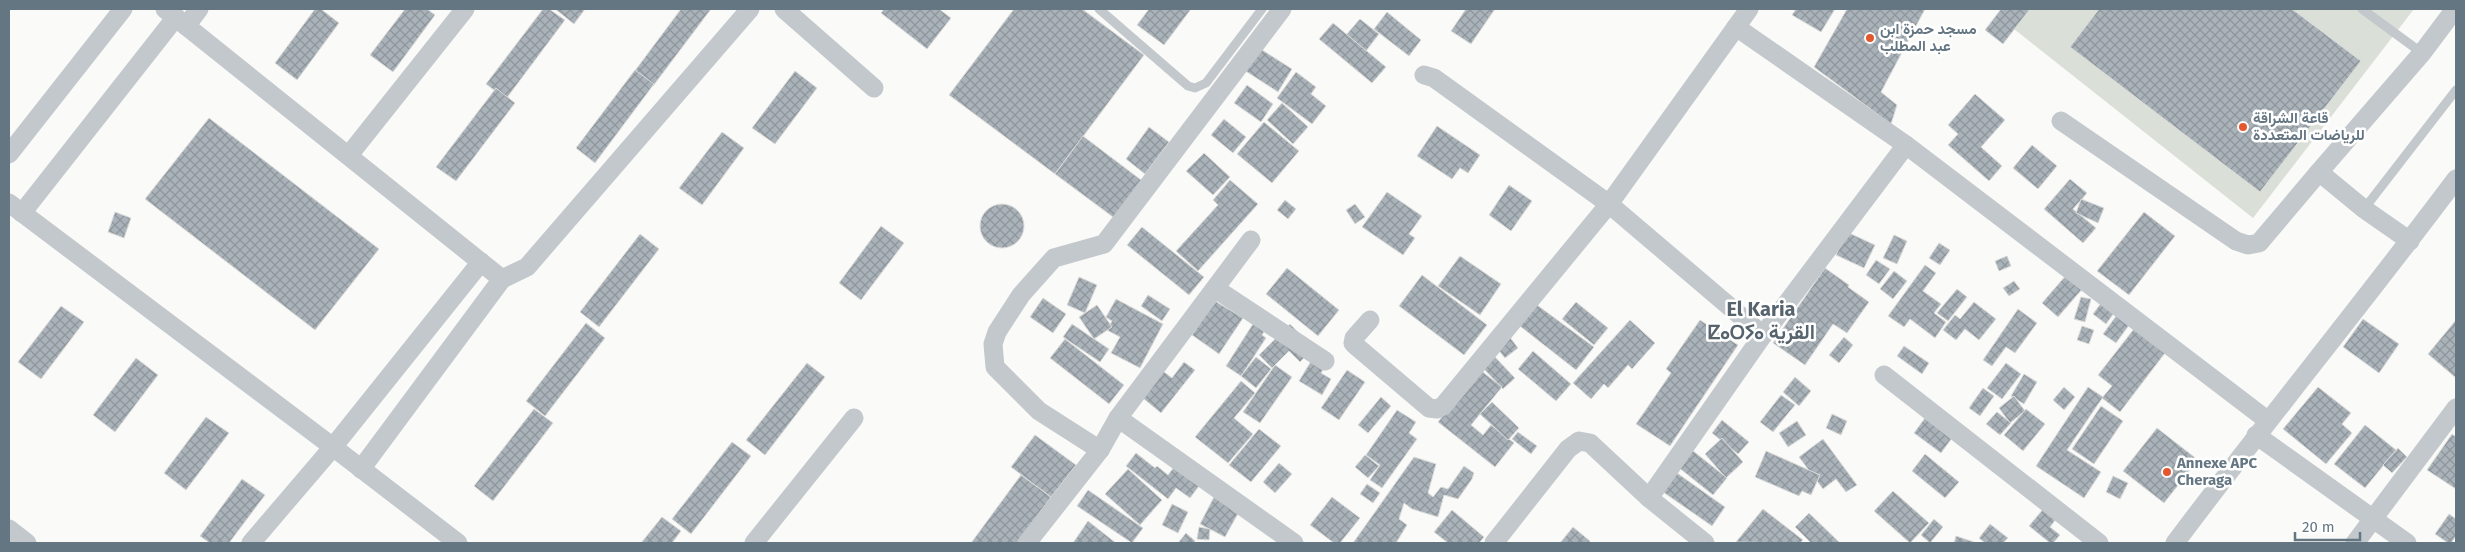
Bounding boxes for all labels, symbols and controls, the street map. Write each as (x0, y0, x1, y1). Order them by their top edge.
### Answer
place label: مسجد حمزة ابن عبد المطلب (1880, 20, 1977, 55)
marker: مسجد حمزة ابن عبد المطلب (1864, 32, 1876, 44)
place label: قاعة الشراقة للرياضات المتعددة (2253, 109, 2365, 144)
marker: قاعة الشراقة للرياضات المتعددة (2237, 121, 2249, 133)
district label: El Karia ⵇⴰⵔⵢⴰ القرية (1707, 297, 1815, 345)
place label: Annexe APC Cheraga (2176, 454, 2257, 489)
marker: Annexe APC Cheraga (2161, 466, 2173, 478)
scale bar (2295, 510, 2360, 542)
text: 20 m (2302, 518, 2335, 536)

